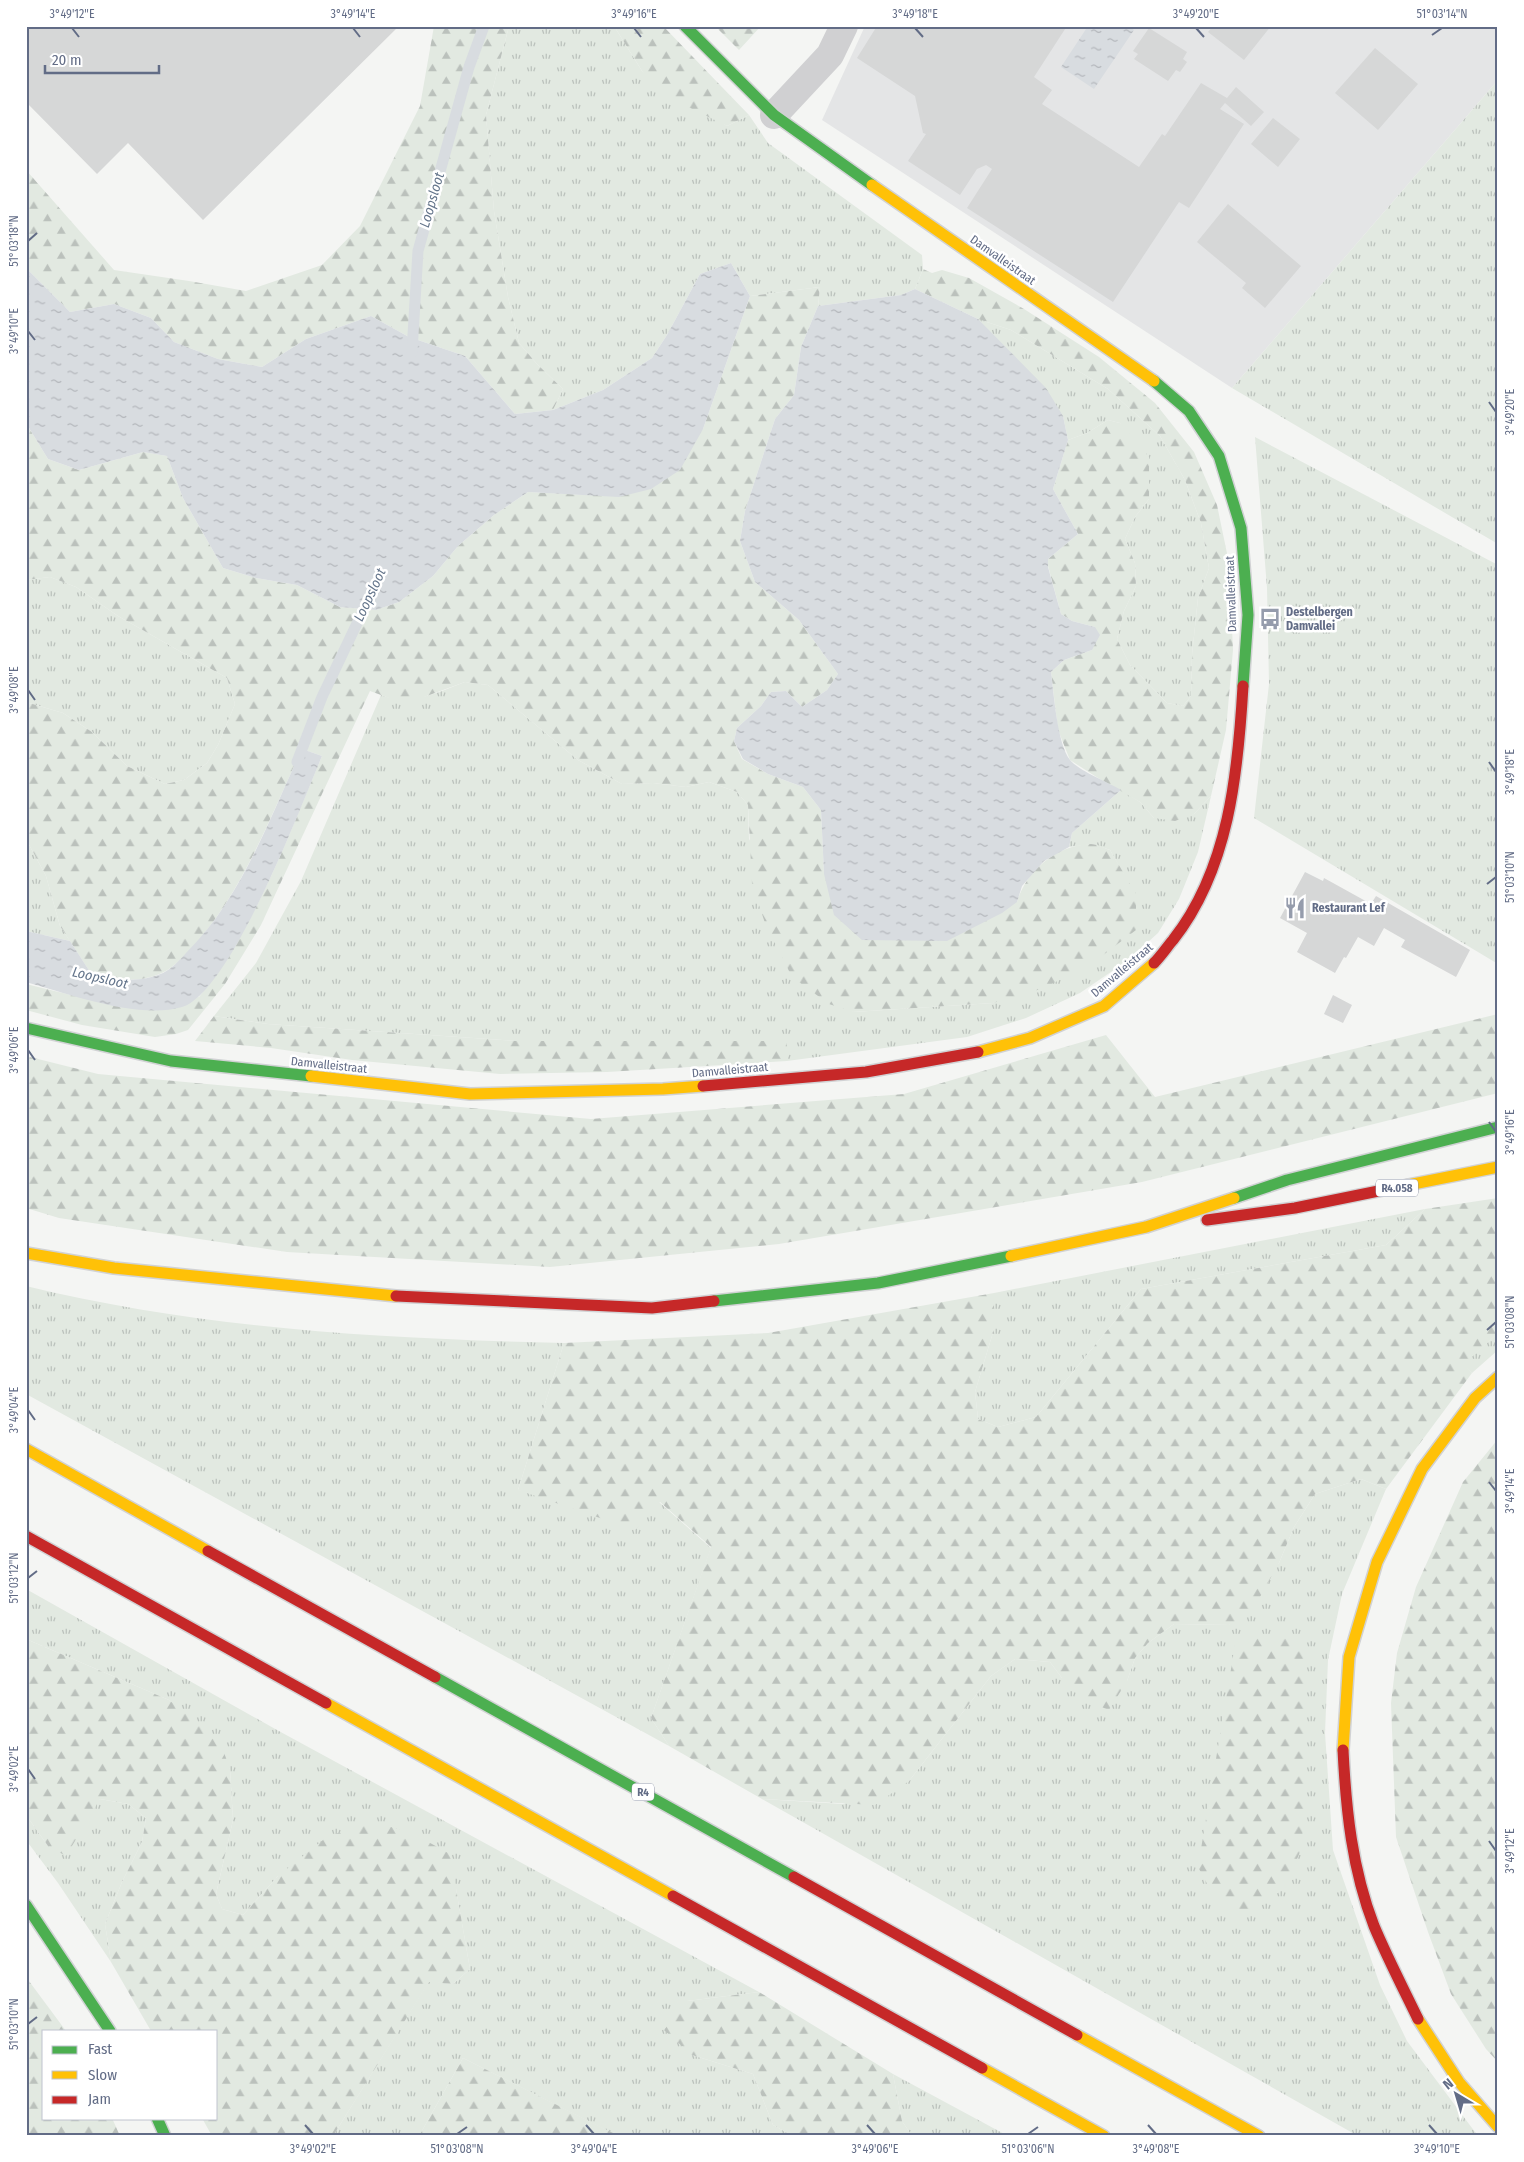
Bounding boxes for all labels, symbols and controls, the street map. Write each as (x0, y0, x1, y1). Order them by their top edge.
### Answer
text: 3°49'12"E (49, 7, 95, 21)
text: 3°49'14"E (331, 7, 376, 21)
text: 3°49'16"E (611, 7, 657, 21)
text: 3°49'18"E (892, 7, 938, 21)
text: 3°49'20"E (1173, 7, 1220, 21)
text: 51°03'14"N (1417, 7, 1467, 21)
scale bar (45, 42, 159, 74)
text: 20 m (52, 51, 82, 69)
water label: Loopsloot (416, 170, 448, 230)
text: 51°03'18"N (7, 215, 21, 267)
street label: Damvalleistraat (968, 232, 1038, 288)
text: 3°49'10"E (7, 308, 21, 354)
text: 3°49'20"E (1503, 388, 1517, 435)
street label: Damvalleistraat (1223, 555, 1239, 632)
water label: Loopsloot (350, 565, 390, 624)
place label: Destelbergen Damvallei (1286, 605, 1353, 633)
bus stop icon: Destelbergen Damvallei (1257, 606, 1283, 632)
text: 3°49'08"E (7, 666, 21, 714)
text: 3°49'18"E (1503, 749, 1517, 795)
text: 51°03'10"N (1503, 851, 1517, 903)
restaurant icon: Restaurant Lef (1282, 895, 1308, 921)
place label: Restaurant Lef (1312, 901, 1386, 915)
street label: Damvalleistraat (1088, 940, 1156, 1000)
water label: Loopsloot (70, 963, 130, 993)
text: 3°49'06"E (7, 1026, 21, 1073)
street label: Damvalleistraat (290, 1054, 368, 1076)
street label: Damvalleistraat (691, 1060, 769, 1080)
text: 3°49'16"E (1503, 1109, 1517, 1155)
road number: R4.058 (1376, 1180, 1418, 1196)
text: 51°03'08"N (1503, 1296, 1517, 1348)
text: 3°49'04"E (7, 1386, 21, 1433)
text: 3°49'14"E (1503, 1468, 1517, 1513)
text: 51°03'12"N (7, 1553, 21, 1604)
text: 3°49'02"E (7, 1745, 21, 1792)
road number: R4 (632, 1784, 654, 1800)
text: 3°49'12"E (1503, 1828, 1517, 1874)
text: 51°03'10"N (7, 1998, 21, 2050)
legend (42, 2030, 218, 2120)
text: Fast (88, 2040, 112, 2058)
text: Slow (88, 2066, 117, 2084)
north arrow (1432, 2070, 1482, 2120)
text: N (1440, 2075, 1457, 2093)
text: Jam (88, 2090, 111, 2108)
text: 3°49'02"E (290, 2142, 337, 2156)
text: 51°03'08"N (431, 2142, 483, 2156)
text: 3°49'04"E (571, 2142, 618, 2156)
text: 3°49'06"E (852, 2142, 899, 2156)
text: 51°03'06"N (1002, 2142, 1054, 2156)
text: 3°49'08"E (1132, 2142, 1180, 2156)
text: 3°49'10"E (1414, 2142, 1460, 2156)

